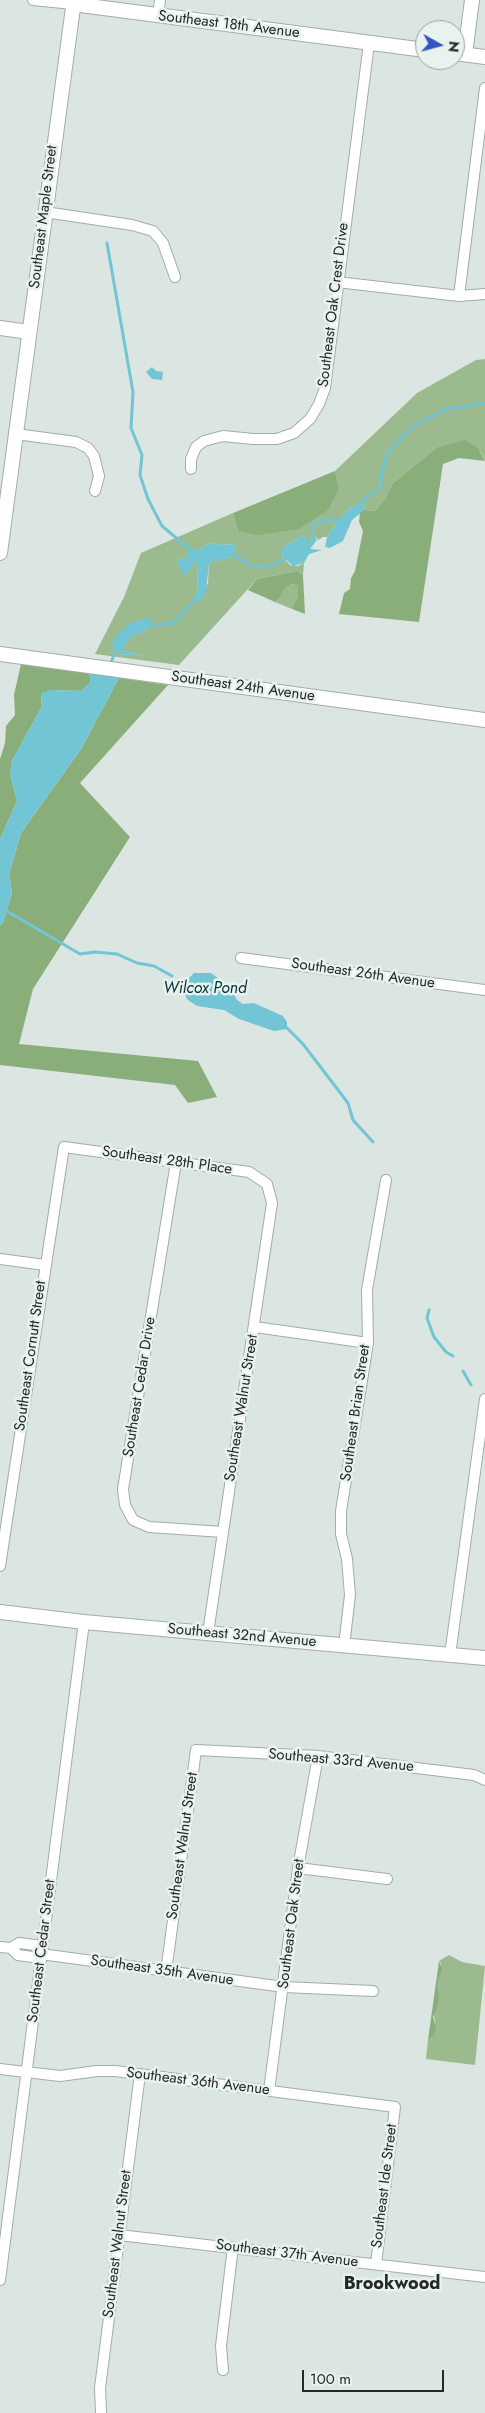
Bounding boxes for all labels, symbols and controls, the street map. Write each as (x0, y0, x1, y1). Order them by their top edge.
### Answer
street label: Southeast 18th Avenue (157, 7, 301, 43)
north arrow (415, 20, 465, 70)
text: N (443, 40, 464, 53)
street label: Southeast Maple Street (26, 144, 62, 290)
street label: Southeast Oak Crest Drive (315, 222, 353, 388)
street label: Southeast 24th Avenue (170, 668, 316, 706)
street label: Southeast 26th Avenue (290, 955, 436, 993)
water label: Wilcox Pond (163, 979, 247, 999)
street label: Southeast 28th Place (101, 1143, 233, 1179)
street label: Southeast Cornutt Street (12, 1280, 50, 1432)
street label: Southeast Cedar Drive (120, 1316, 160, 1458)
street label: Southeast Walnut Street (221, 1333, 263, 1483)
street label: Southeast Brian Street (338, 1344, 374, 1482)
street label: Southeast 32nd Avenue (167, 1621, 317, 1651)
street label: Southeast 33rd Avenue (267, 1746, 415, 1776)
street label: Southeast Walnut Street (164, 1771, 202, 1921)
street label: Southeast Oak Street (275, 1858, 309, 1990)
street label: Southeast Cedar Street (24, 1878, 60, 2024)
street label: Southeast 35th Avenue (89, 1952, 235, 1990)
street label: Southeast 36th Avenue (125, 2064, 271, 2100)
street label: Southeast Ide Street (368, 2123, 402, 2249)
street label: Southeast Walnut Street (100, 2169, 136, 2319)
street label: Southeast 37th Avenue (215, 2236, 359, 2272)
district label: Brookwood (344, 2274, 440, 2296)
scale bar (305, 2360, 448, 2392)
text: 100 m (310, 2368, 351, 2390)

